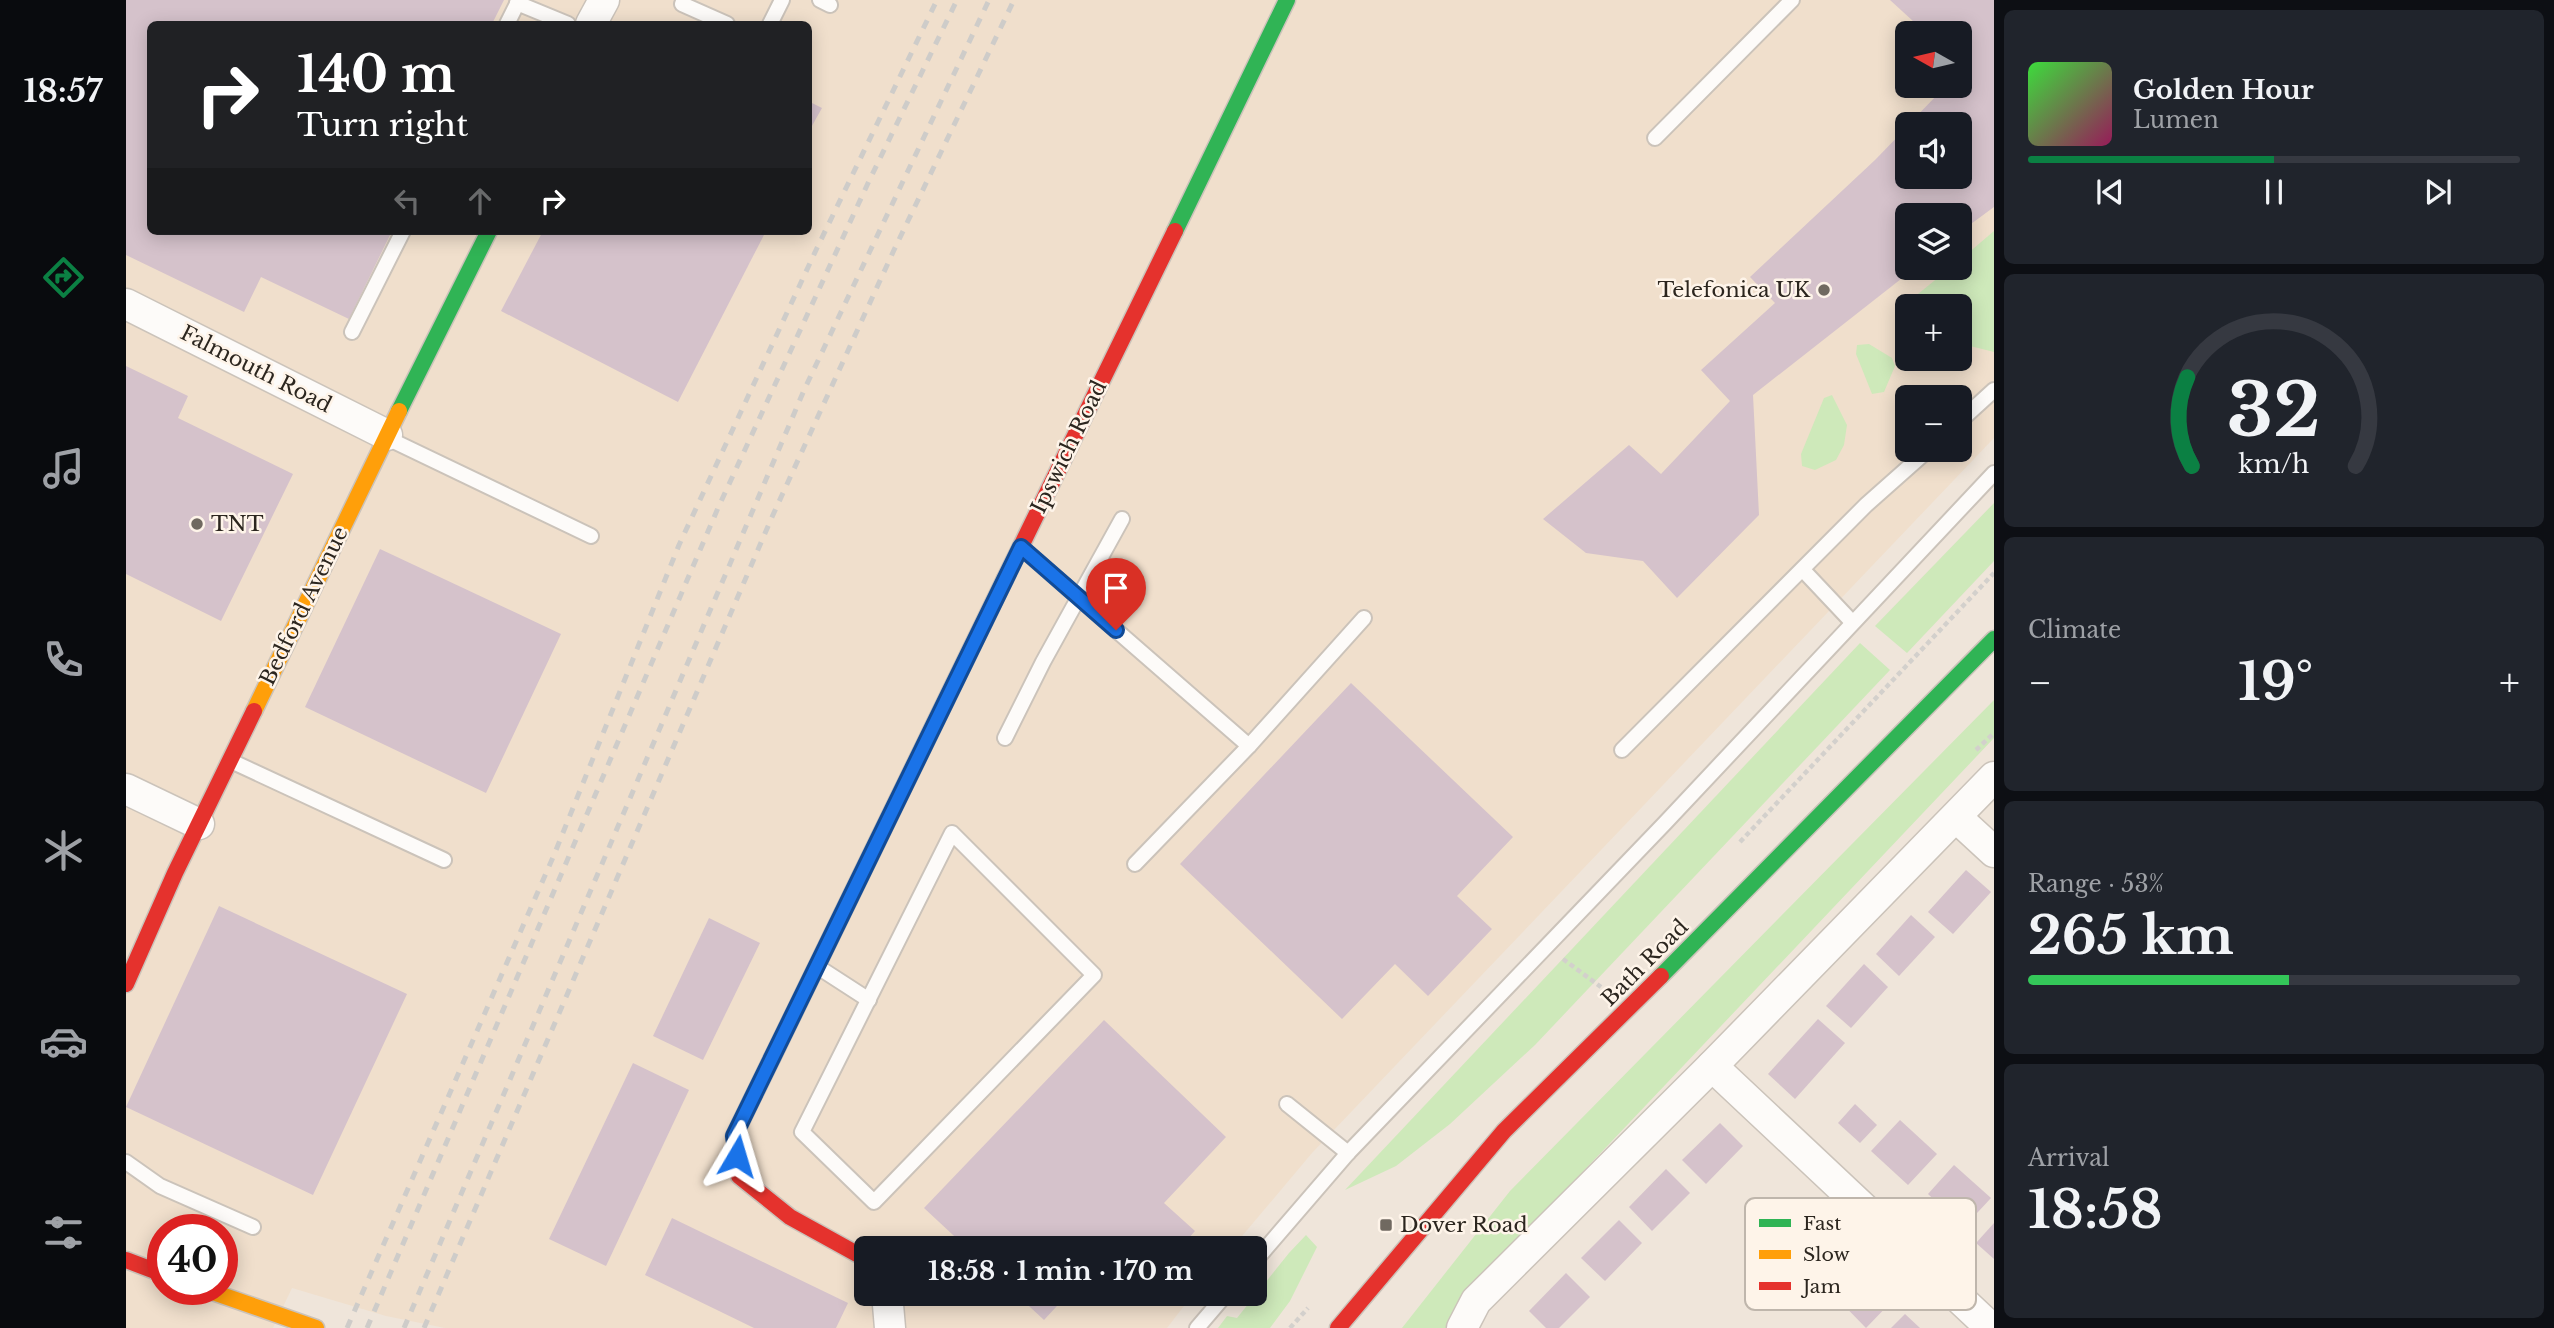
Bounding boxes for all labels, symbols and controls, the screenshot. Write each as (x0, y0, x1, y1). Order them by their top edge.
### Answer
north arrow (1895, 21, 1972, 98)
map controls (1895, 21, 1972, 462)
text: 140 m (297, 44, 455, 105)
icon: right (182, 49, 273, 140)
text: 18:57 (24, 71, 102, 111)
text: Golden Hour (2133, 74, 2314, 106)
text: Turn right (297, 105, 468, 145)
text: Lumen (2133, 106, 2219, 134)
button: sound (1895, 112, 1972, 189)
icon: previous (2091, 173, 2129, 211)
icon: pause (2255, 173, 2293, 211)
icon: next (2419, 173, 2457, 211)
icon: left (388, 182, 426, 220)
icon: ahead (461, 182, 499, 220)
icon: right (534, 182, 572, 220)
button: layers (1895, 203, 1972, 280)
icon: directions (39, 253, 88, 302)
place label: Telefonica UK (1658, 277, 1811, 303)
marker: Telefonica UK (1816, 282, 1832, 298)
button: + (1895, 294, 1972, 371)
street label: Falmouth Road (176, 320, 336, 418)
text: 32 (2227, 366, 2321, 457)
street label: Ipswich Road (1026, 376, 1112, 518)
button: − (1895, 385, 1972, 462)
icon: music (39, 444, 88, 493)
text: km/h (2239, 449, 2309, 480)
place label: TNT (211, 511, 264, 537)
marker: TNT (189, 516, 205, 532)
street label: Bedford Avenue (254, 522, 354, 690)
pin (1086, 558, 1146, 630)
icon: arrive (1097, 569, 1135, 607)
text: Climate (2028, 616, 2121, 644)
icon: phone (39, 635, 88, 684)
text: 19° (2238, 650, 2313, 714)
text: − (2028, 659, 2052, 706)
text: + (2499, 659, 2520, 706)
icon: climate (39, 826, 88, 875)
text: Range · 53% (2028, 870, 2164, 898)
text: 265 km (2028, 904, 2234, 968)
street label: Bath Road (1596, 914, 1694, 1012)
icon: car (39, 1017, 88, 1066)
position arrow (700, 1119, 774, 1193)
text: Arrival (2028, 1144, 2109, 1172)
text: 18:58 (2028, 1178, 2162, 1242)
legend (1745, 1198, 1976, 1310)
icon: filters (39, 1208, 88, 1257)
place label: Dover Road (1400, 1212, 1528, 1238)
text: Fast (1803, 1212, 1842, 1235)
speed limit sign: 40 (147, 1214, 238, 1305)
marker: Dover Road (1378, 1217, 1394, 1233)
text: Slow (1803, 1243, 1850, 1266)
text: 18:58 · 1 min · 170 m (928, 1255, 1193, 1287)
text: Jam (1800, 1275, 1841, 1298)

